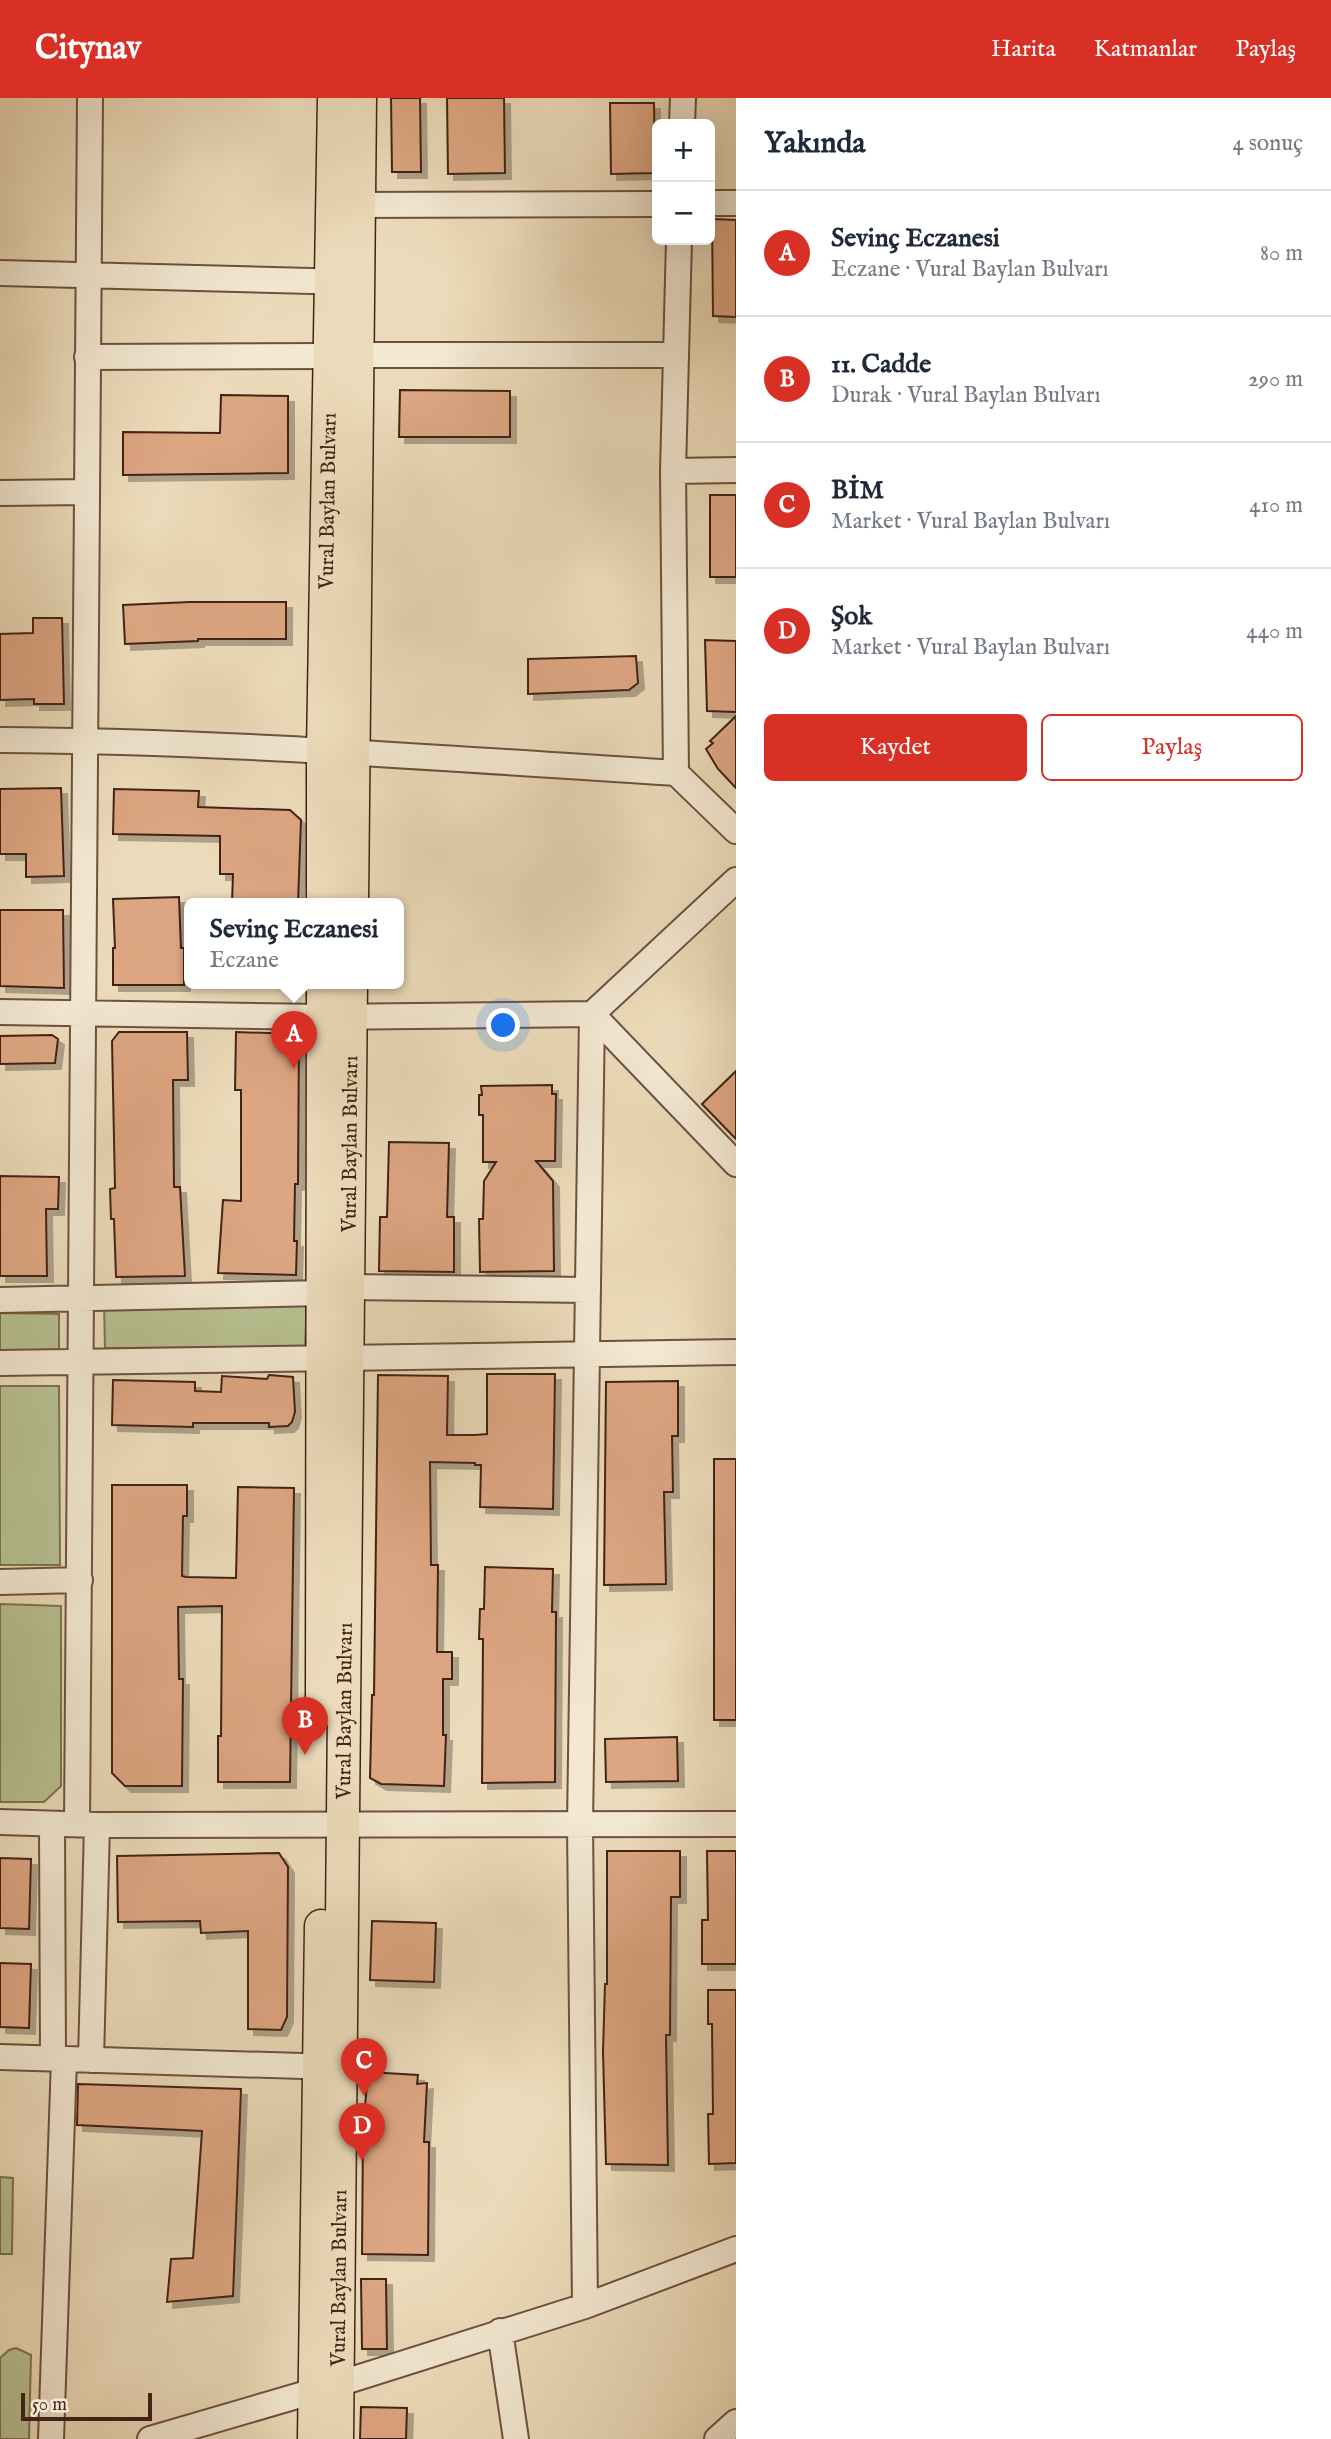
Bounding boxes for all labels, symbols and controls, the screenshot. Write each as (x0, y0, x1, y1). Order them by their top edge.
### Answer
text: Citynav (35, 28, 141, 70)
text: Harita (991, 34, 1056, 65)
text: Katmanlar (1094, 34, 1197, 65)
text: Paylaş (1235, 34, 1296, 65)
map controls (652, 119, 715, 245)
button: + (652, 119, 715, 182)
text: Yakında (764, 125, 866, 163)
text: 4 sonuç (1232, 129, 1303, 158)
button: − (652, 182, 715, 245)
text: Sevinç Eczanesi (831, 222, 1000, 255)
text: A (779, 239, 795, 268)
text: 80 m (1260, 239, 1303, 268)
text: Eczane · Vural Baylan Bulvarı (831, 255, 1109, 284)
text: 11. Cadde (831, 348, 931, 381)
text: B (779, 365, 795, 394)
text: 290 m (1248, 365, 1303, 394)
text: Durak · Vural Baylan Bulvarı (831, 381, 1101, 410)
street label: Vural Baylan Bulvarı (314, 412, 344, 591)
text: BİM (831, 474, 884, 507)
text: C (779, 491, 795, 520)
text: 410 m (1249, 491, 1303, 520)
text: Market · Vural Baylan Bulvarı (831, 507, 1110, 536)
text: Şok (831, 600, 872, 633)
text: D (778, 617, 796, 646)
text: 440 m (1246, 617, 1303, 646)
text: Market · Vural Baylan Bulvarı (831, 633, 1110, 662)
button: Kaydet (764, 714, 1027, 781)
button: Paylaş (1041, 714, 1303, 781)
popup (184, 898, 404, 989)
text: Sevinç Eczanesi (210, 913, 378, 946)
text: Eczane (210, 946, 279, 975)
your location (486, 1008, 520, 1042)
pin: A (271, 1011, 317, 1069)
street label: Vural Baylan Bulvarı (337, 1056, 365, 1234)
street label: Vural Baylan Bulvarı (331, 1623, 360, 1801)
pin: B (282, 1697, 328, 1755)
pin: C (341, 2038, 387, 2096)
pin: D (339, 2103, 385, 2161)
street label: Vural Baylan Bulvarı (326, 2190, 354, 2368)
scale bar (21, 2390, 152, 2422)
text: 50 m (32, 2393, 67, 2417)

